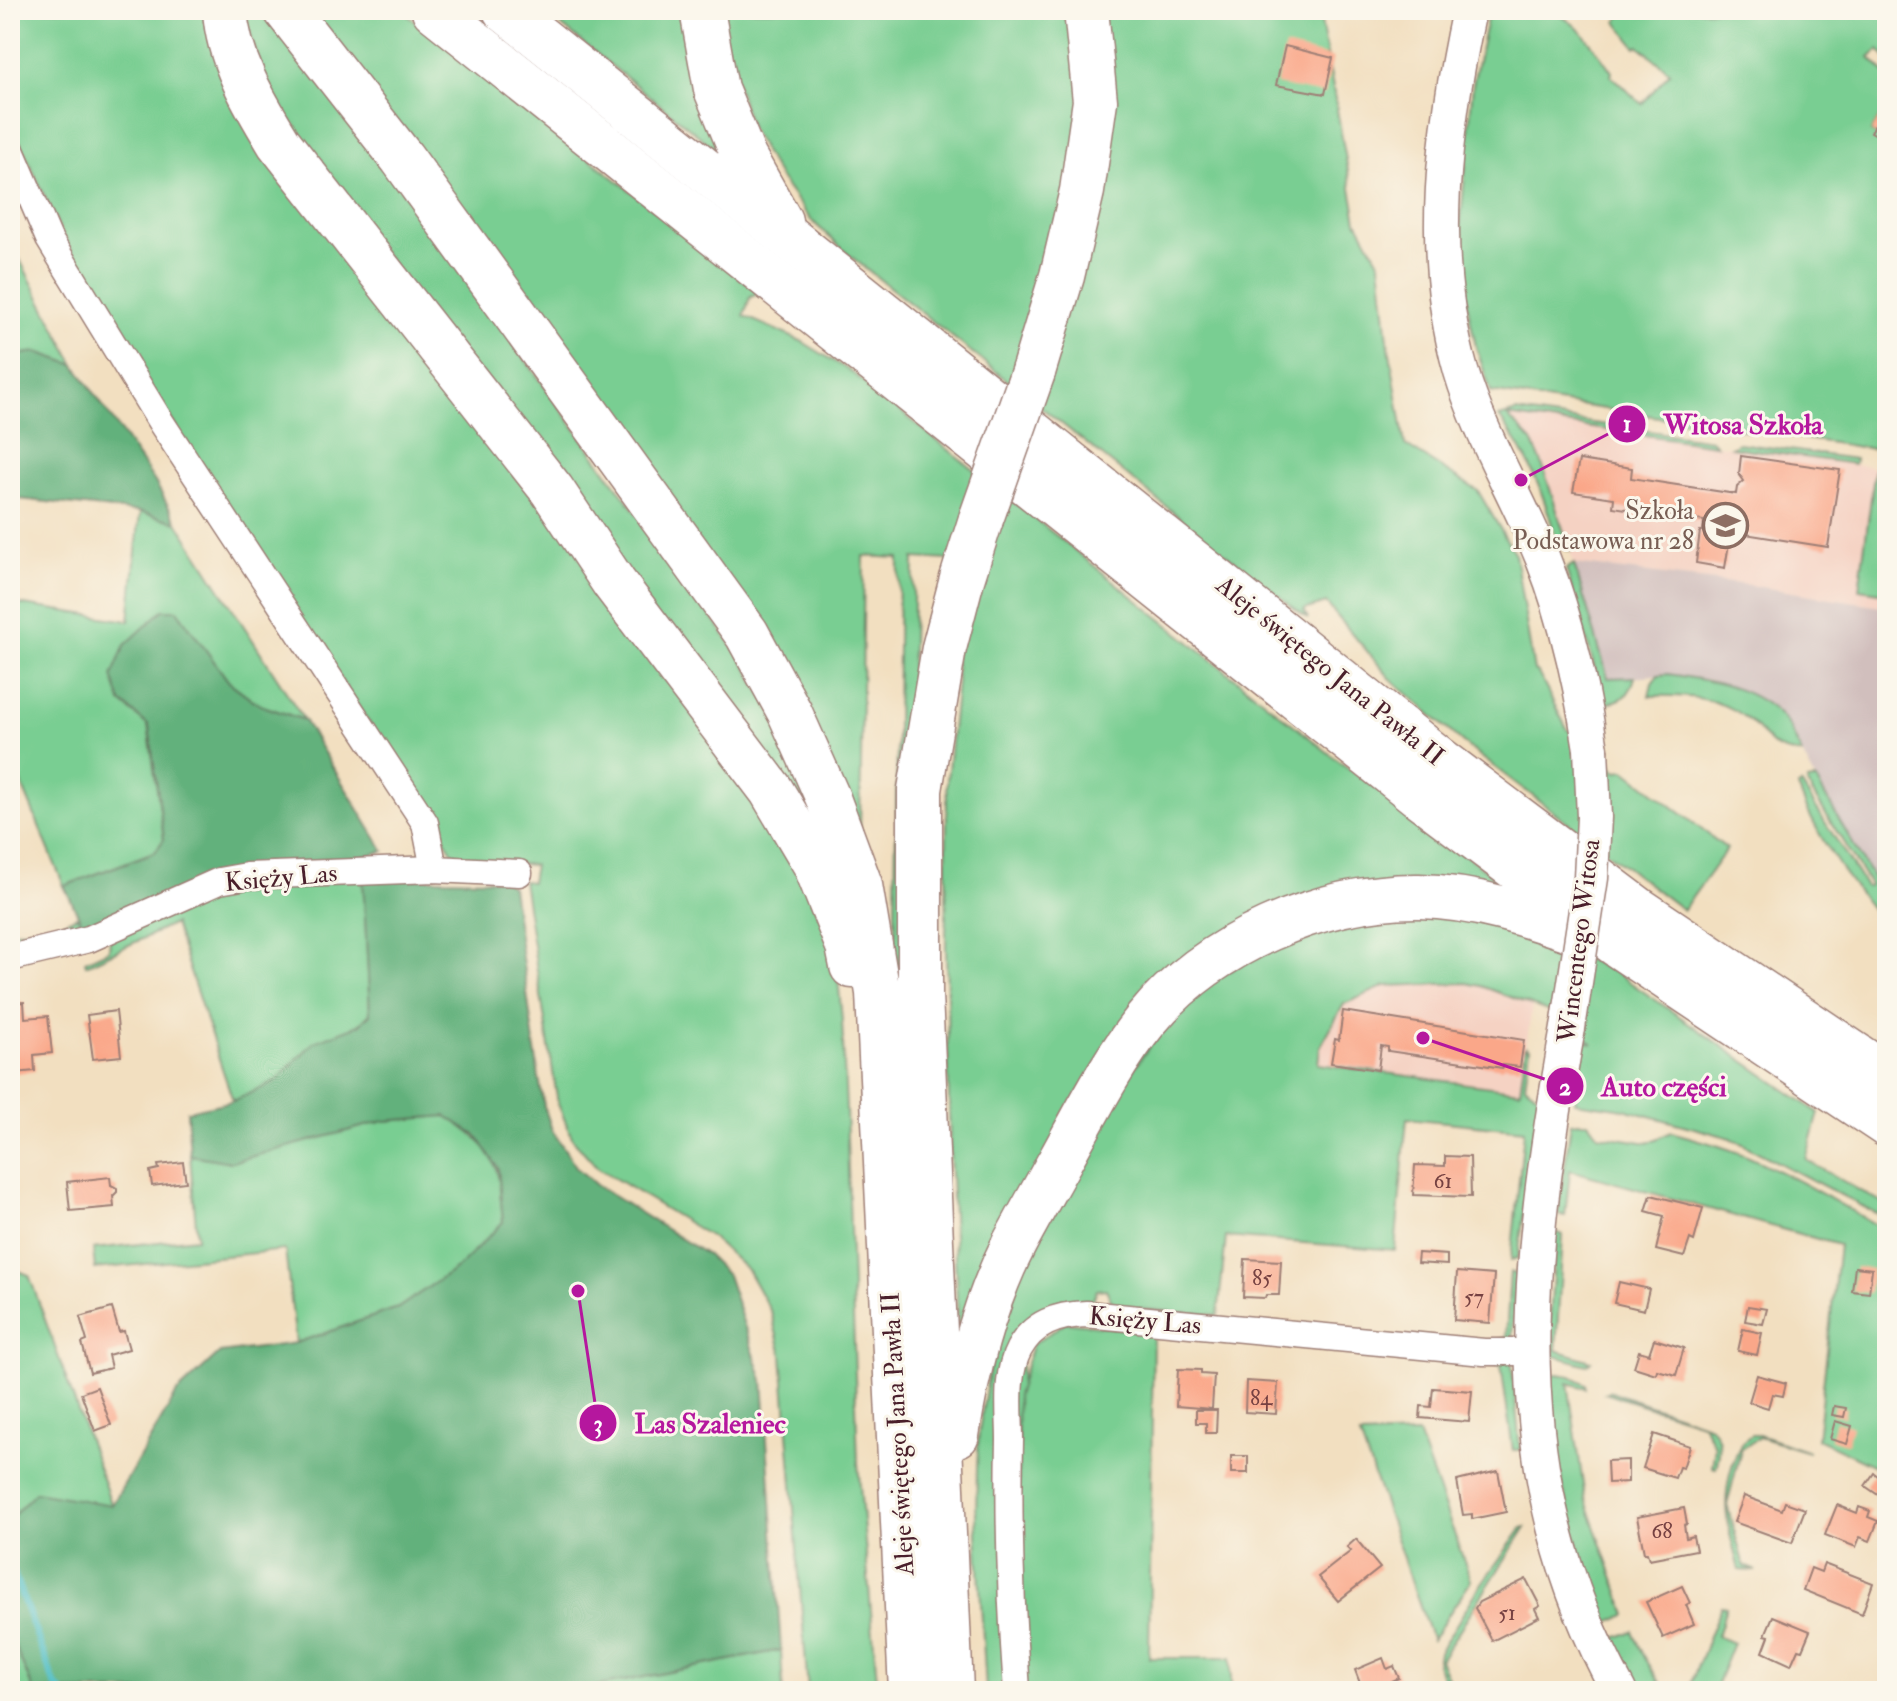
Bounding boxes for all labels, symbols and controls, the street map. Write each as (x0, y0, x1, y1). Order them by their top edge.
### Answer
callout: Witosa Szkoła (1607, 398, 1839, 450)
text: Witosa Szkoła (1662, 408, 1824, 443)
text: 1 (1623, 409, 1631, 440)
place label: Szkoła Podstawowa nr 28 (1512, 495, 1694, 557)
school or university icon: Szkoła Podstawowa nr 28 (1701, 502, 1749, 550)
street label: Aleje świętego Jana Pawła II (1209, 569, 1450, 773)
street label: Wincentego Witosa (1551, 837, 1607, 1046)
street label: Księży Las (223, 857, 339, 899)
callout: Auto części (1545, 1060, 1743, 1112)
text: Auto części (1600, 1070, 1727, 1105)
text: 2 (1559, 1072, 1571, 1103)
house number: 61 (1434, 1167, 1452, 1195)
house number: 85 (1252, 1264, 1272, 1292)
house number: 57 (1464, 1283, 1484, 1311)
street label: Aleje świętego Jana Pawła II (875, 1291, 921, 1578)
street label: Księży Las (1087, 1300, 1203, 1342)
house number: 84 (1250, 1384, 1273, 1412)
callout: Las Szaleniec (578, 1397, 802, 1449)
text: Las Szaleniec (634, 1407, 786, 1442)
text: 3 (593, 1409, 603, 1440)
house number: 68 (1651, 1517, 1673, 1545)
house number: 51 (1498, 1599, 1516, 1627)

